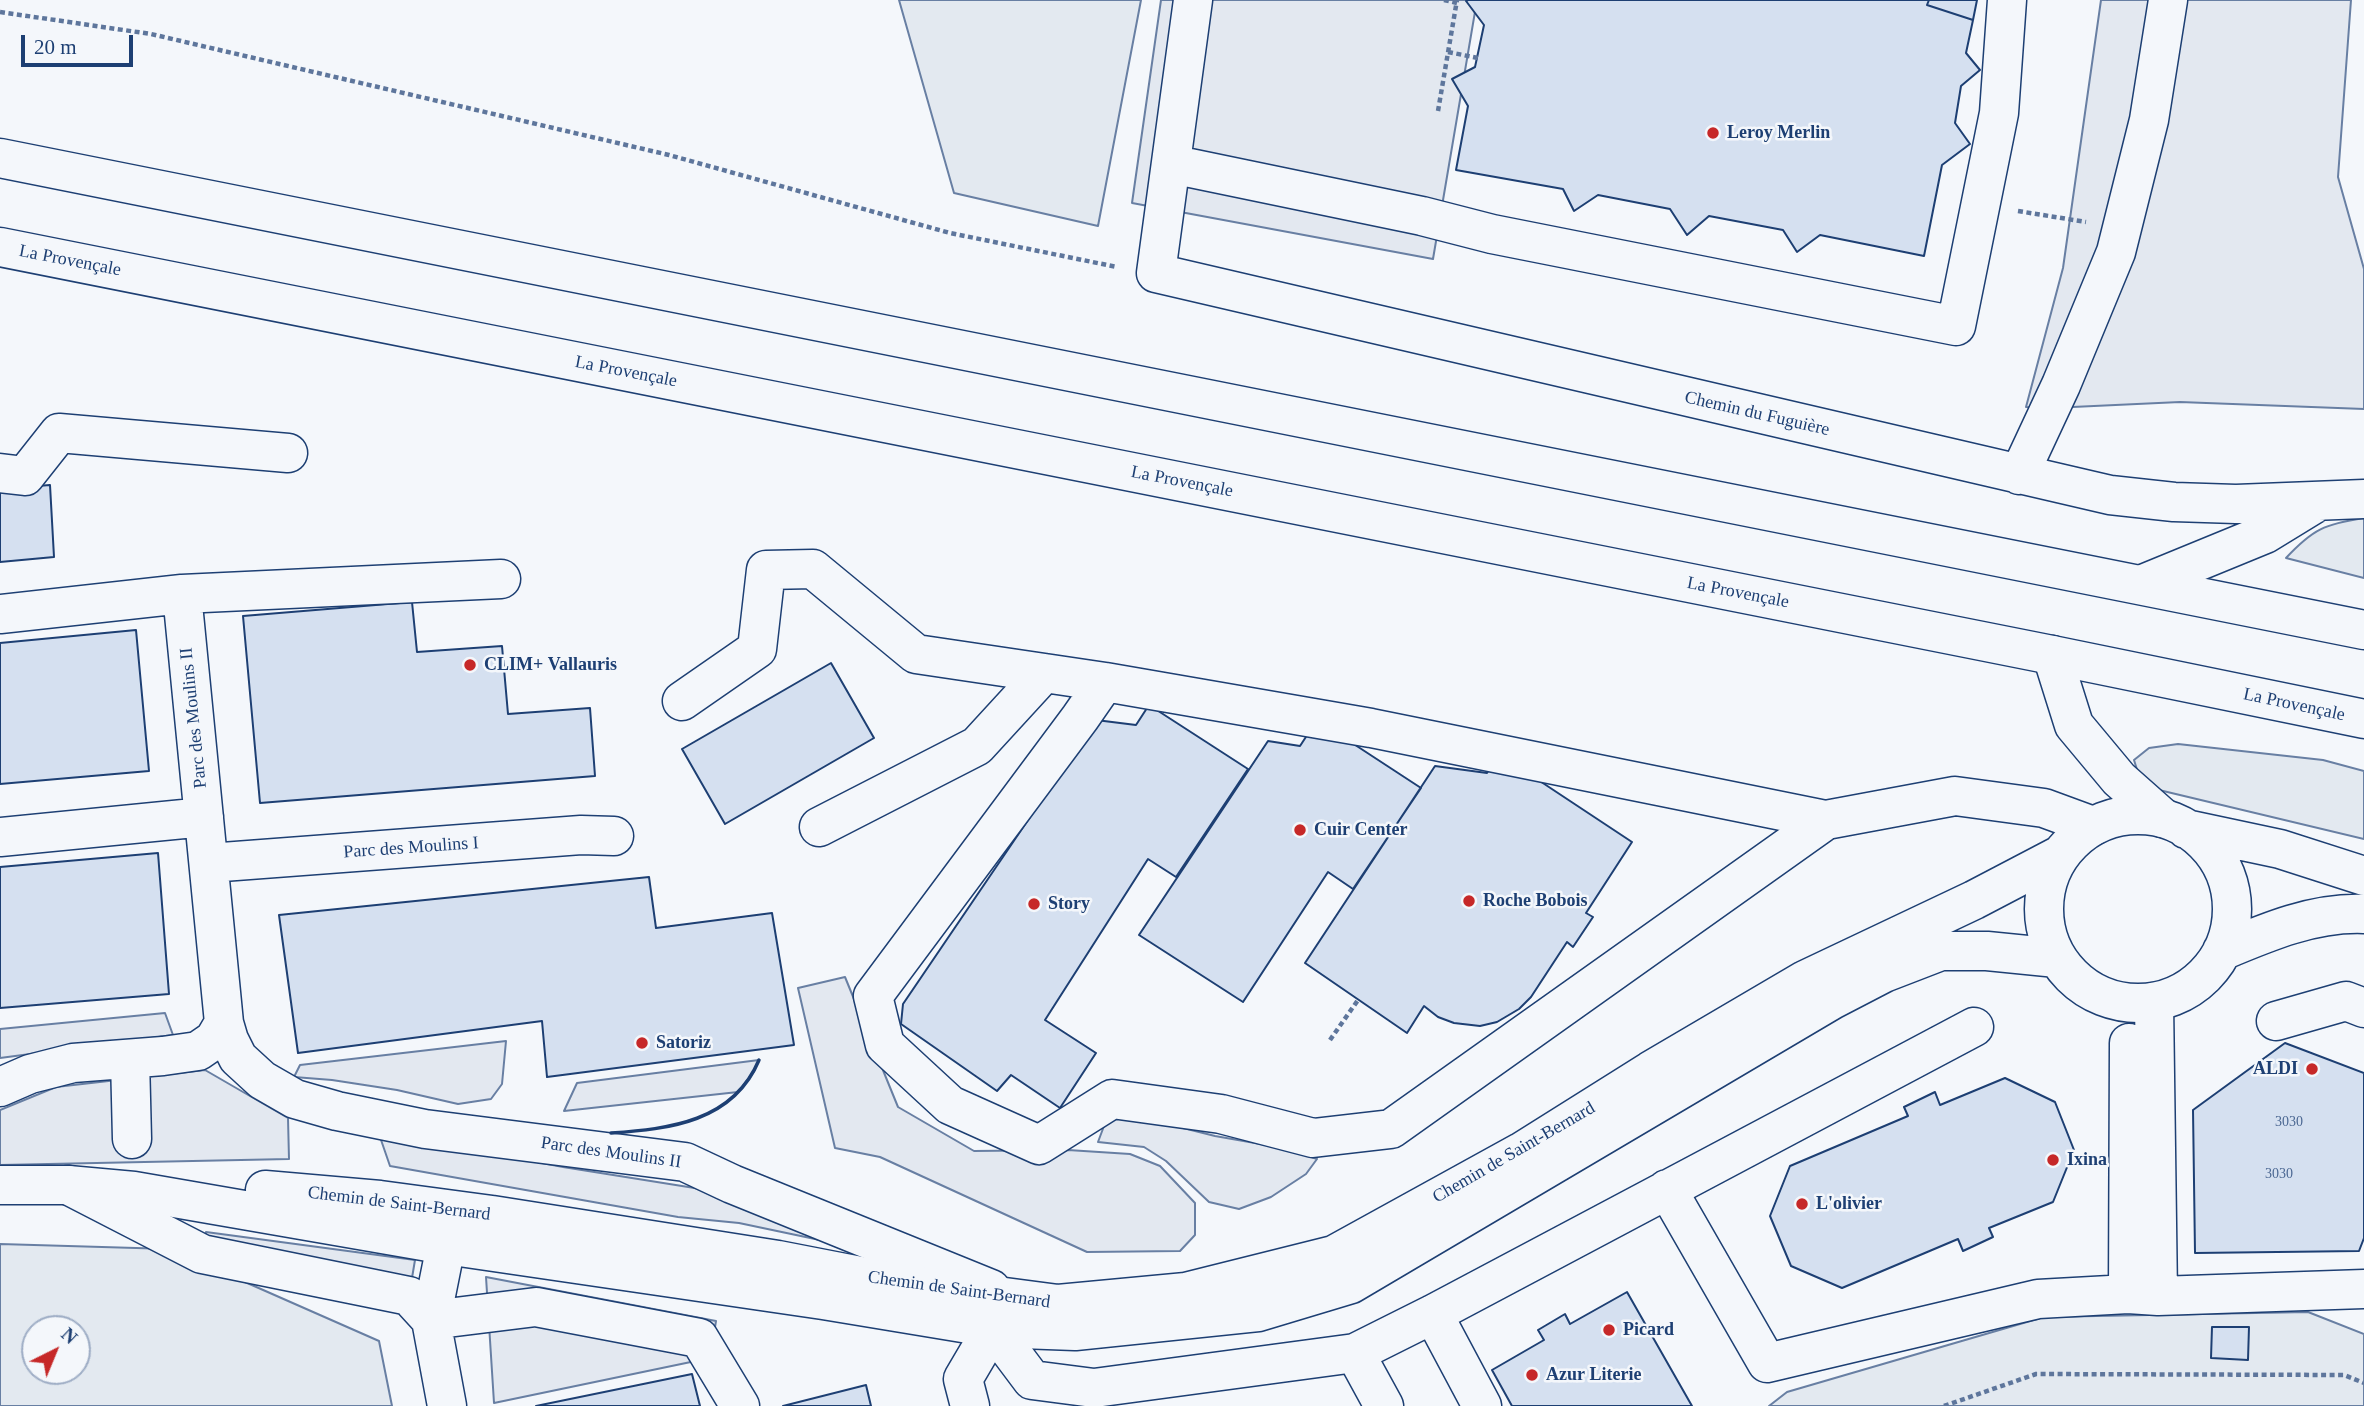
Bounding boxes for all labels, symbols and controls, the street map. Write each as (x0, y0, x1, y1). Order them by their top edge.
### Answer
scale bar (24, 21, 136, 65)
text: 20 m (34, 35, 77, 59)
place label: Leroy Merlin (1727, 122, 1830, 144)
marker: Leroy Merlin (1705, 125, 1721, 141)
street label: La Provençale (17, 241, 123, 281)
street label: La Provençale (573, 352, 679, 392)
street label: Chemin du Fuguière (1682, 387, 1832, 441)
street label: La Provençale (1129, 462, 1235, 502)
street label: La Provençale (1685, 573, 1791, 613)
street label: Parc des Moulins II (176, 647, 212, 789)
place label: CLIM+ Vallauris (484, 654, 617, 676)
marker: CLIM+ Vallauris (462, 657, 478, 673)
street label: La Provençale (2241, 684, 2347, 726)
place label: Cuir Center (1314, 819, 1407, 841)
marker: Cuir Center (1292, 822, 1308, 838)
street label: Parc des Moulins I (343, 833, 479, 863)
place label: Roche Bobois (1483, 890, 1588, 912)
place label: Story (1048, 893, 1090, 915)
marker: Roche Bobois (1461, 893, 1477, 909)
marker: Story (1026, 896, 1042, 912)
place label: Satoriz (656, 1032, 711, 1054)
marker: Satoriz (634, 1035, 650, 1051)
place label: ALDI (2253, 1058, 2298, 1080)
marker: ALDI (2304, 1061, 2320, 1077)
street label: Chemin de Saint-Bernard (1429, 1098, 1599, 1208)
house number: 3030 (2275, 1114, 2303, 1130)
street label: Parc des Moulins II (539, 1132, 683, 1174)
place label: Ixina (2067, 1149, 2107, 1171)
marker: Ixina (2045, 1152, 2061, 1168)
house number: 3030 (2265, 1166, 2293, 1182)
street label: Chemin de Saint-Bernard (306, 1182, 492, 1226)
place label: L'olivier (1816, 1193, 1882, 1215)
marker: L'olivier (1794, 1196, 1810, 1212)
street label: Chemin de Saint-Bernard (866, 1267, 1052, 1313)
north arrow (21, 1315, 91, 1385)
place label: Picard (1623, 1319, 1674, 1341)
marker: Picard (1601, 1322, 1617, 1338)
text: N (57, 1323, 81, 1348)
place label: Azur Literie (1546, 1364, 1641, 1386)
marker: Azur Literie (1524, 1367, 1540, 1383)

